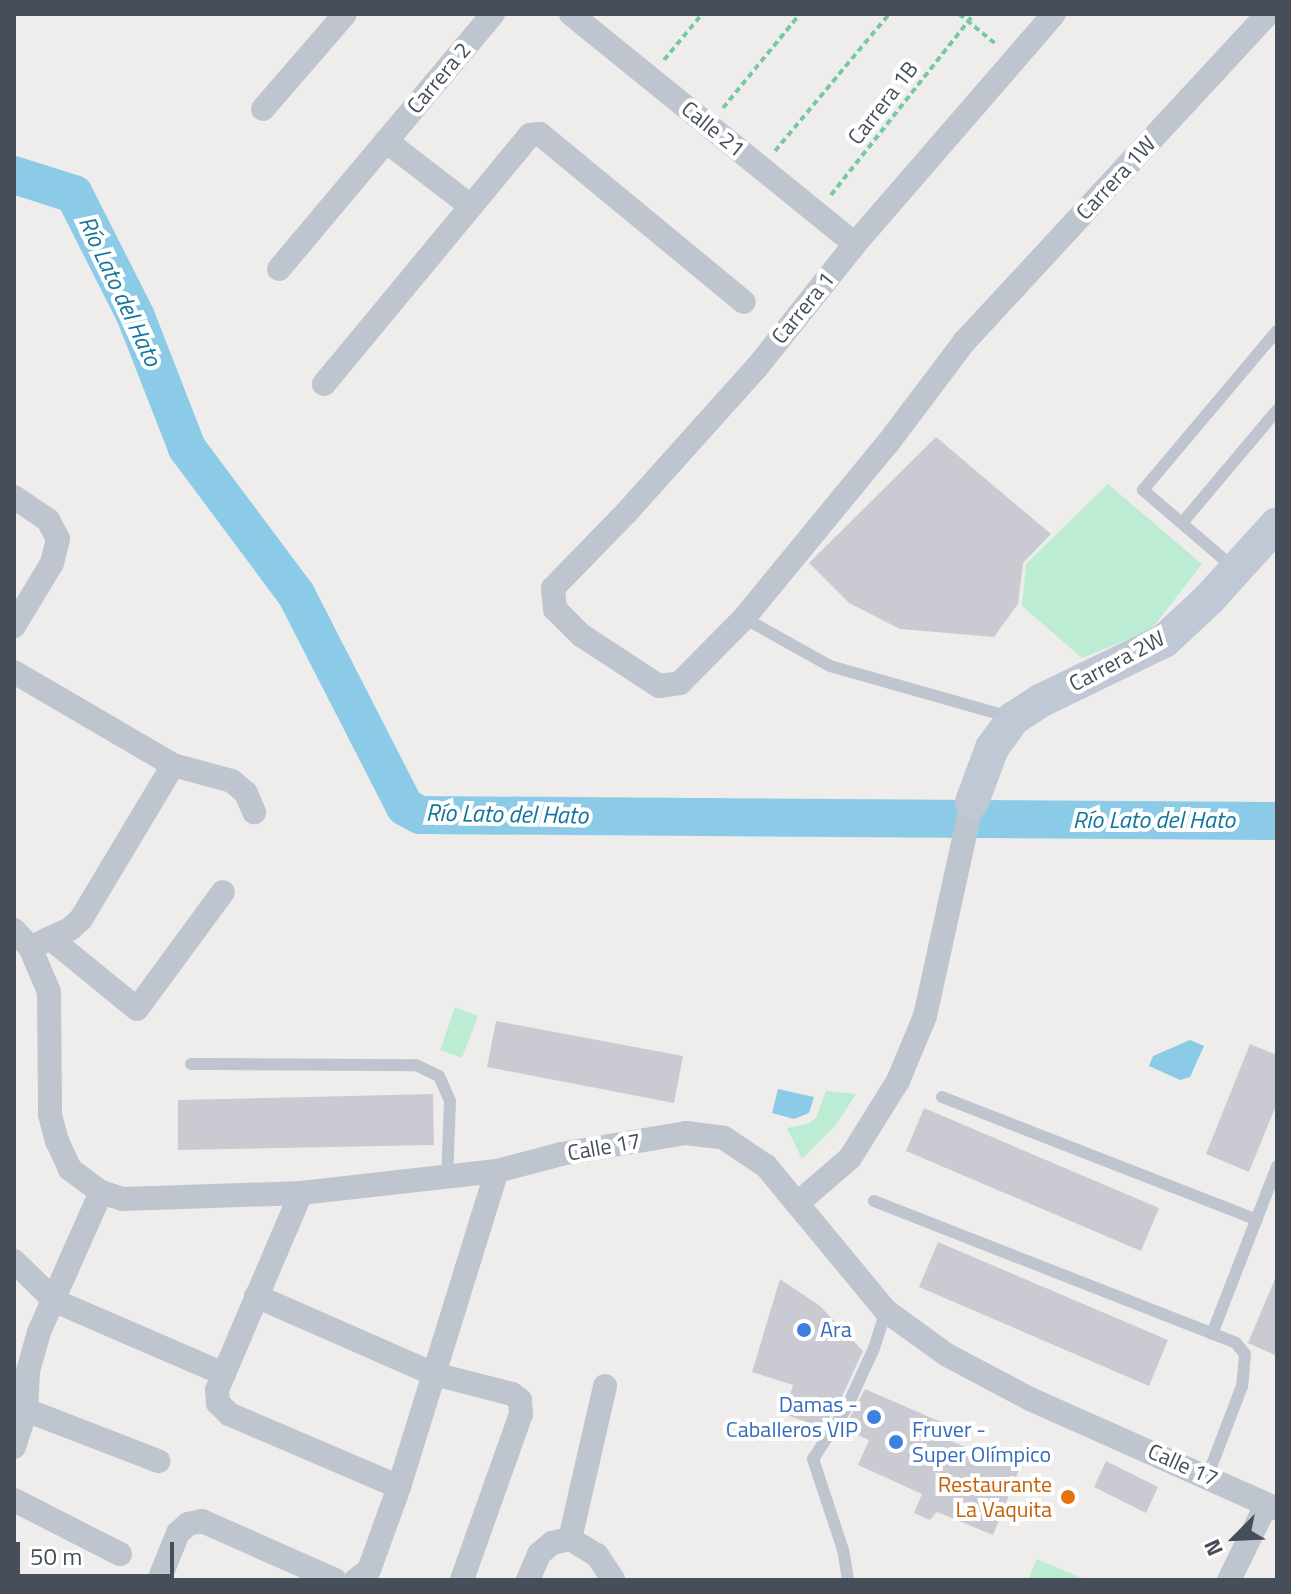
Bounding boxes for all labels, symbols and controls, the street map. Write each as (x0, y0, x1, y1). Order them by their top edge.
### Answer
street label: Carrera 2 (402, 37, 476, 119)
street label: Carrera 1B (842, 56, 924, 150)
street label: Calle 21 (676, 96, 750, 162)
street label: Carrera 1W (1071, 131, 1161, 225)
water label: Río Lato del Hato (73, 211, 167, 371)
street label: Carrera 1 (766, 267, 840, 349)
street label: Carrera 2W (1065, 625, 1169, 697)
water label: Río Lato del Hato (426, 798, 588, 830)
water label: Río Lato del Hato (1073, 806, 1235, 834)
street label: Calle 17 (565, 1128, 643, 1166)
place label: Ara (820, 1317, 852, 1343)
marker: Ara (795, 1321, 813, 1339)
place label: Damas - Caballeros VIP (726, 1391, 858, 1442)
marker: Damas - Caballeros VIP (865, 1408, 883, 1426)
place label: Fruver - Super Olímpico (912, 1416, 1051, 1468)
marker: Fruver - Super Olímpico (887, 1433, 905, 1451)
street label: Calle 17 (1144, 1438, 1222, 1492)
place label: Restaurante La Vaquita (938, 1471, 1052, 1522)
marker: Restaurante La Vaquita (1059, 1488, 1077, 1506)
north arrow (1195, 1498, 1275, 1578)
scale bar (20, 1526, 178, 1576)
text: N (1194, 1534, 1232, 1562)
text: 50 m (30, 1538, 82, 1574)

